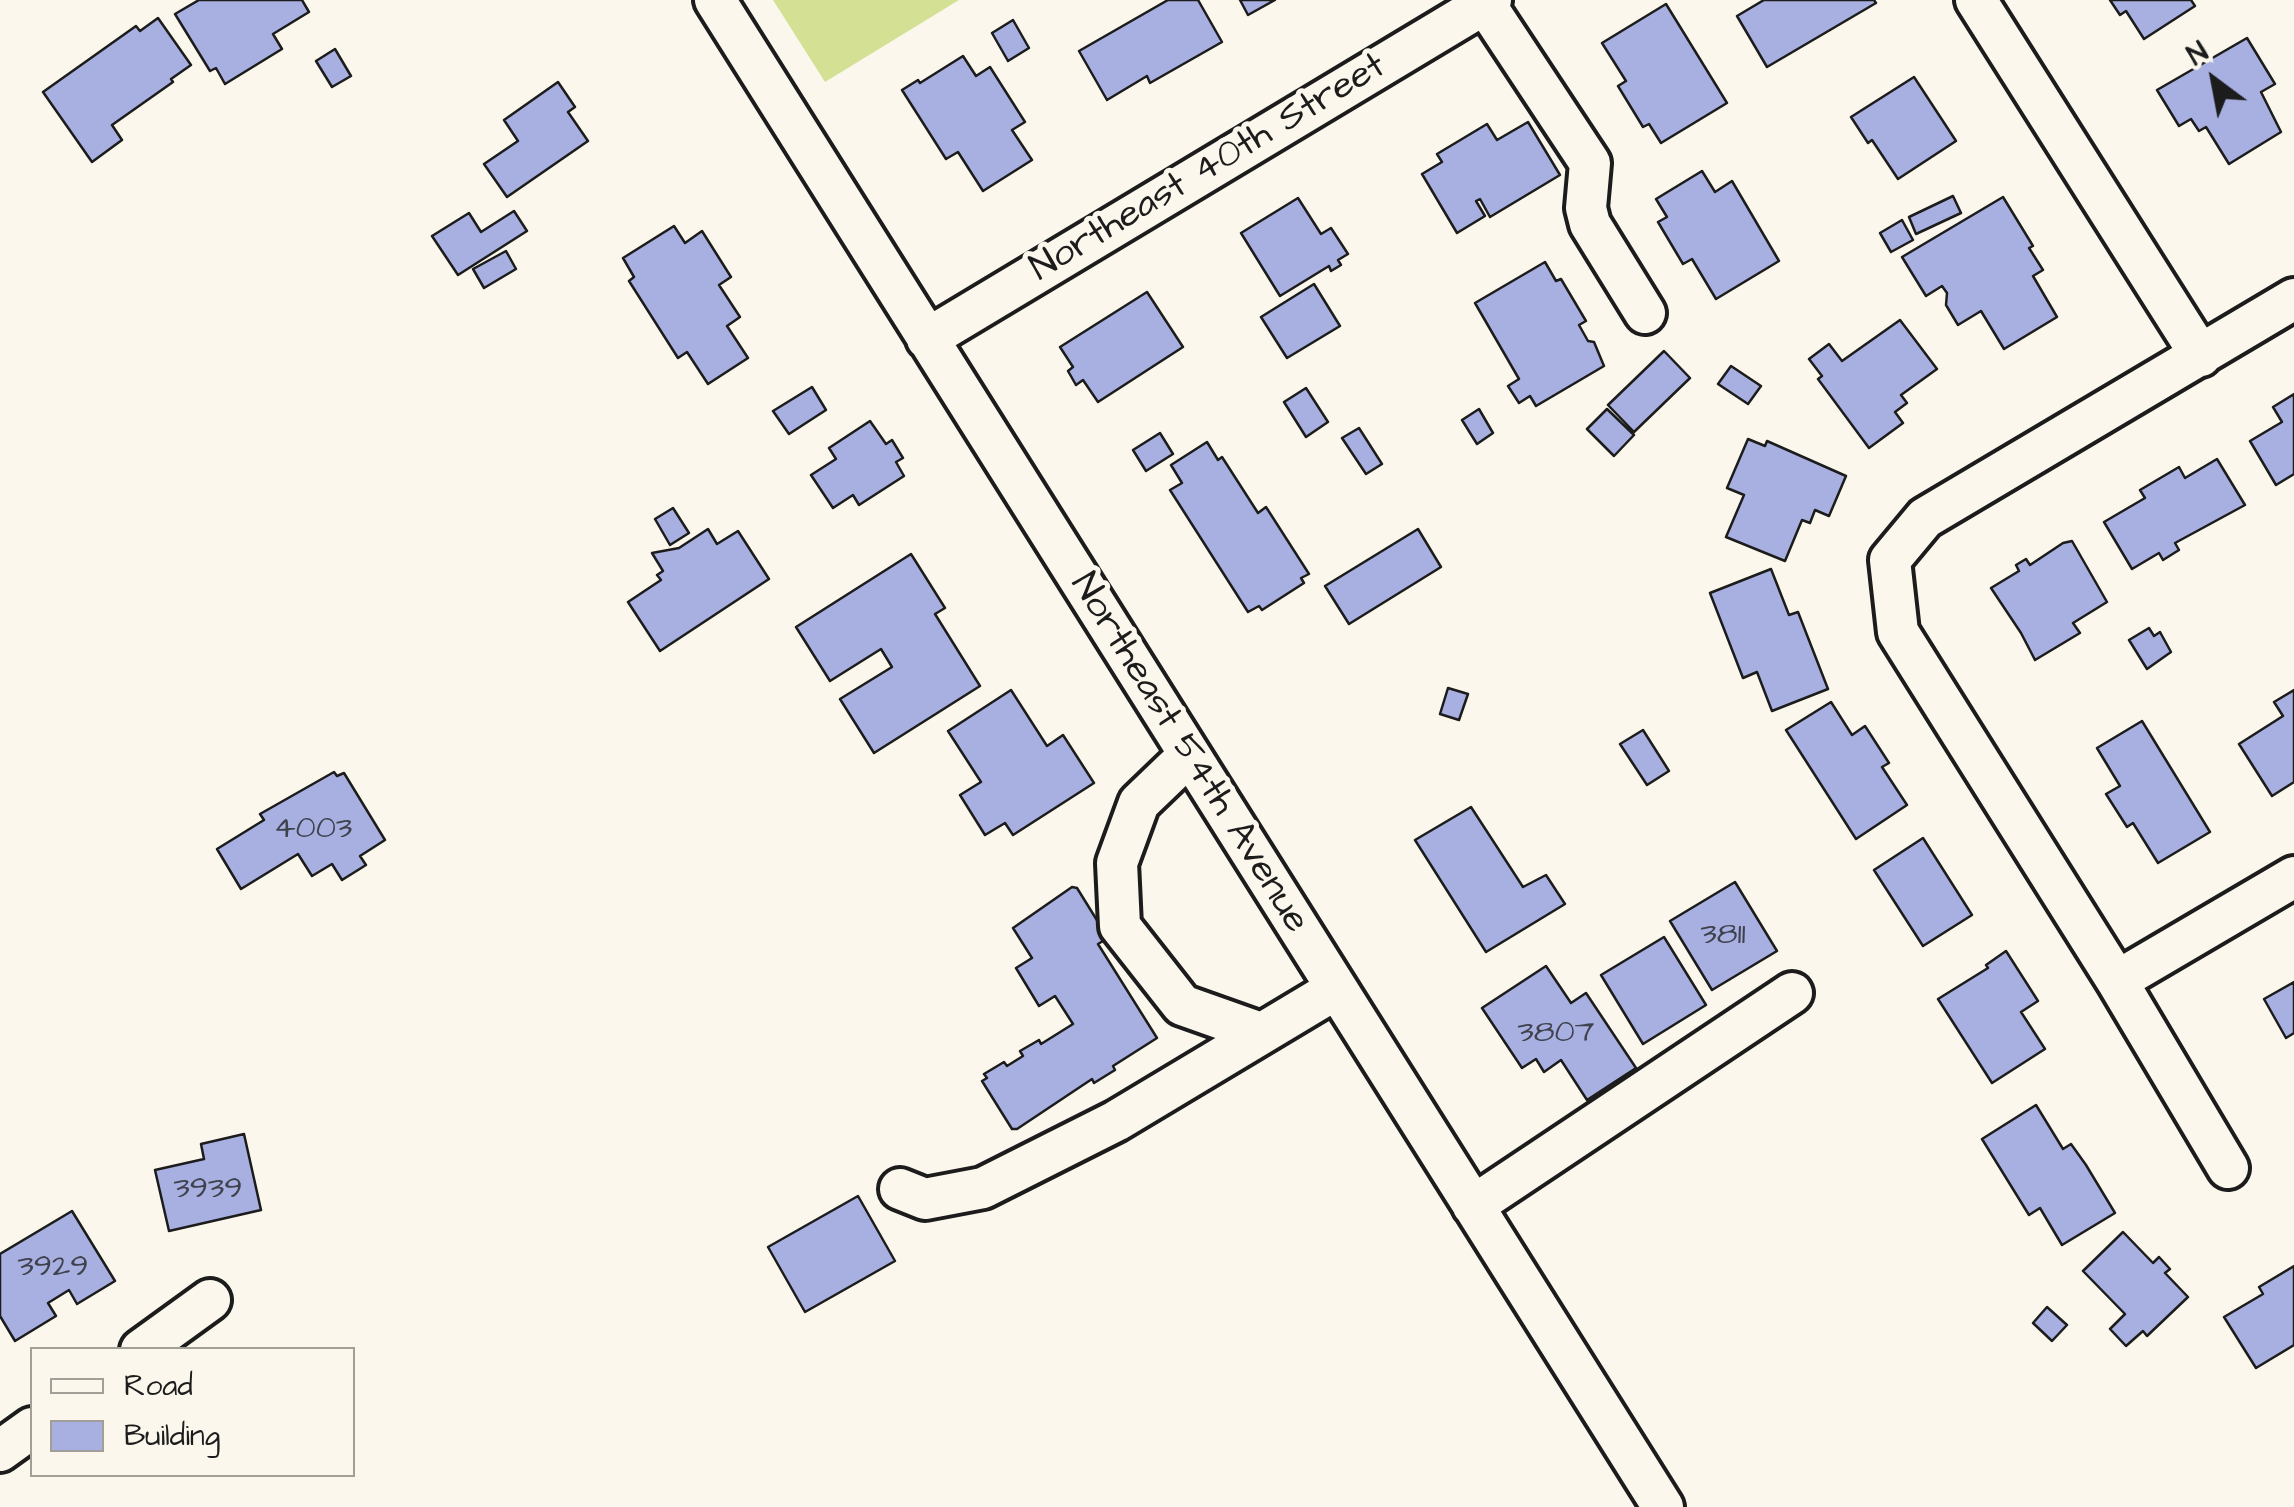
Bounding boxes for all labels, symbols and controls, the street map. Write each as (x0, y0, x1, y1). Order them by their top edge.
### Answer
north arrow (2164, 30, 2264, 130)
text: N (2180, 33, 2216, 75)
street label: Northeast 40th Street (1023, 45, 1395, 293)
street label: Northeast 54th Avenue (1059, 566, 1317, 942)
house number: 4003 (274, 811, 352, 849)
house number: 3811 (1700, 917, 1746, 955)
house number: 3807 (1518, 1015, 1594, 1053)
house number: 3939 (174, 1171, 242, 1209)
house number: 3929 (17, 1249, 89, 1287)
legend (30, 1347, 355, 1477)
text: Road (124, 1365, 193, 1407)
text: Building (124, 1415, 220, 1457)

